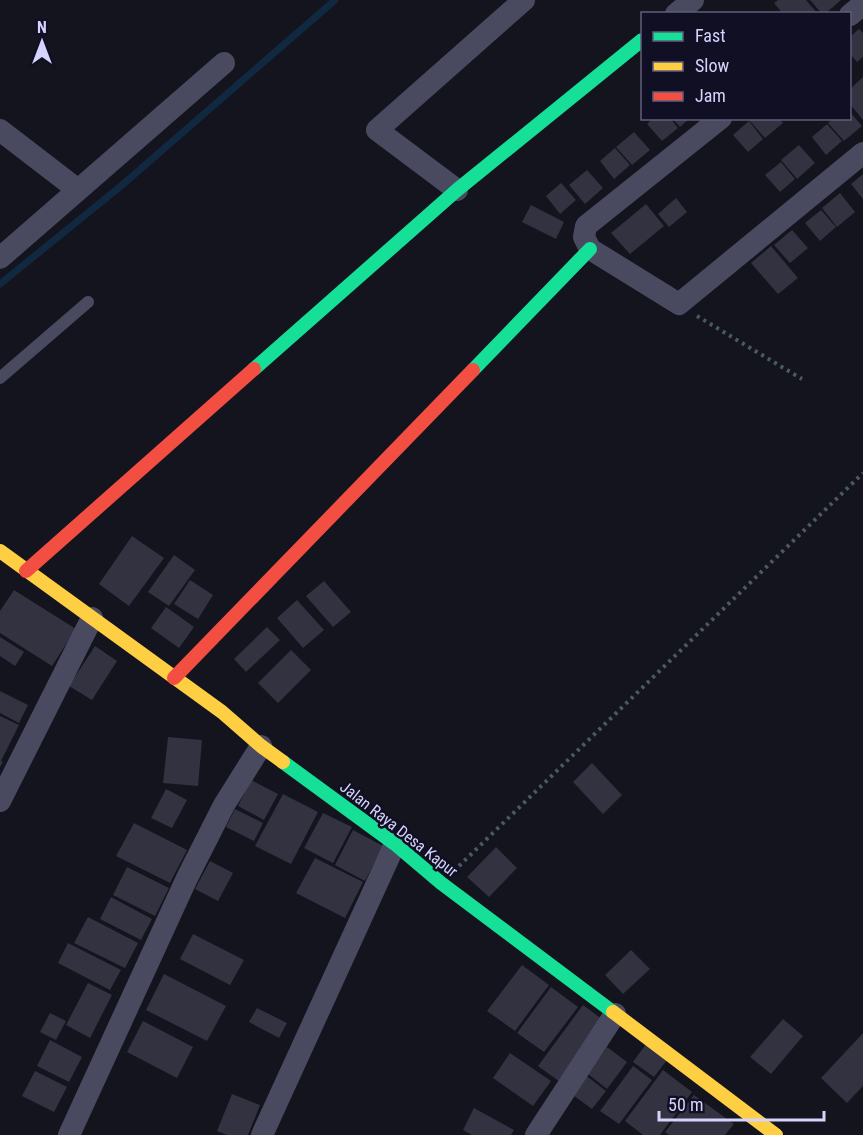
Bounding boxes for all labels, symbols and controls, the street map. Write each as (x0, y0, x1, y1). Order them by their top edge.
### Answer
north arrow (12, 12, 72, 72)
legend (641, 12, 851, 120)
text: N (37, 18, 47, 37)
text: Fast (695, 25, 726, 46)
text: Slow (695, 55, 730, 76)
text: Jam (695, 85, 726, 106)
street label: Jalan Raya Desa Kapur (336, 777, 462, 881)
scale bar (659, 1084, 824, 1122)
text: 50 m (668, 1094, 703, 1115)

